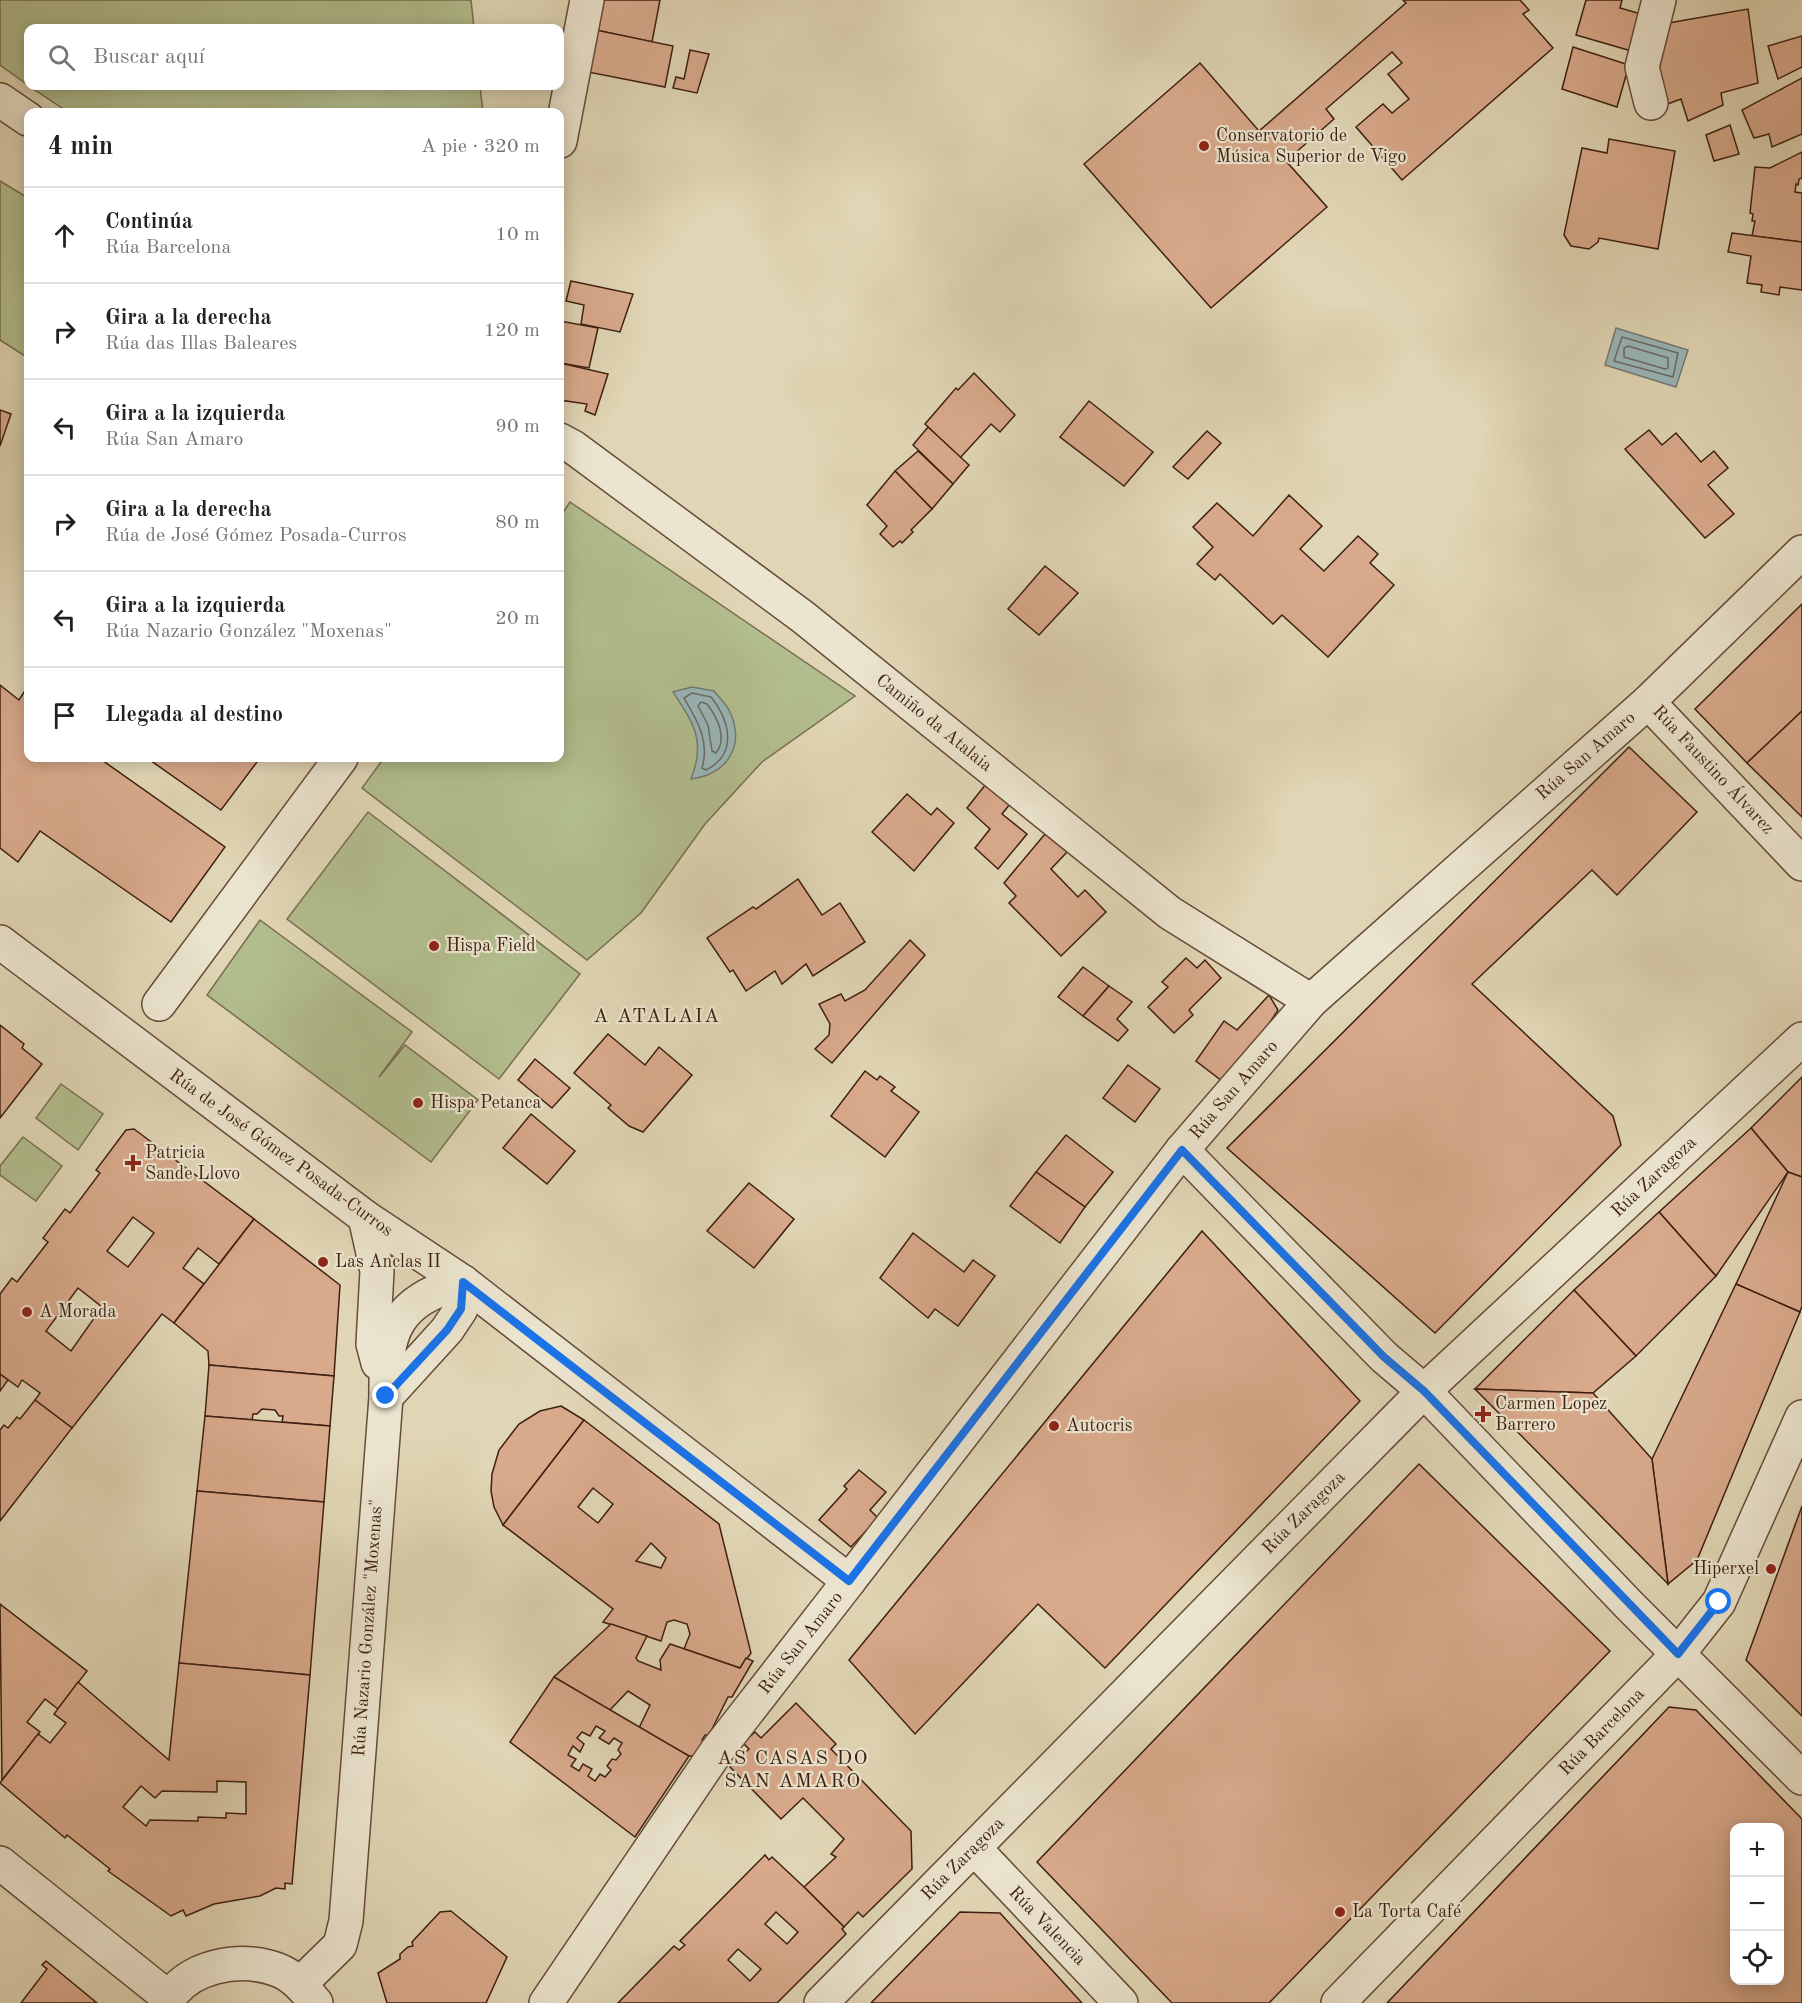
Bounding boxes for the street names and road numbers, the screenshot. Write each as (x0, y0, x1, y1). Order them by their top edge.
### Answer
street label: Camiño da Atalaia (873, 671, 996, 775)
street label: Rúa Faustino Álvarez (1649, 699, 1780, 838)
street label: Rúa San Amaro (1533, 708, 1639, 804)
street label: Rúa San Amaro (1186, 1037, 1282, 1143)
street label: Rúa de José Gómez Posada-Curros (166, 1066, 396, 1240)
street label: Rúa Zaragoza (1608, 1133, 1700, 1221)
street label: Rúa Zaragoza (1259, 1468, 1349, 1558)
street label: Rúa Nazario González "Moxenas" (350, 1499, 386, 1757)
street label: Rúa San Amaro (756, 1588, 846, 1698)
street label: Rúa Barcelona (1556, 1685, 1648, 1779)
street label: Rúa Zaragoza (918, 1814, 1008, 1904)
street label: Rúa Valencia (1005, 1883, 1089, 1969)

